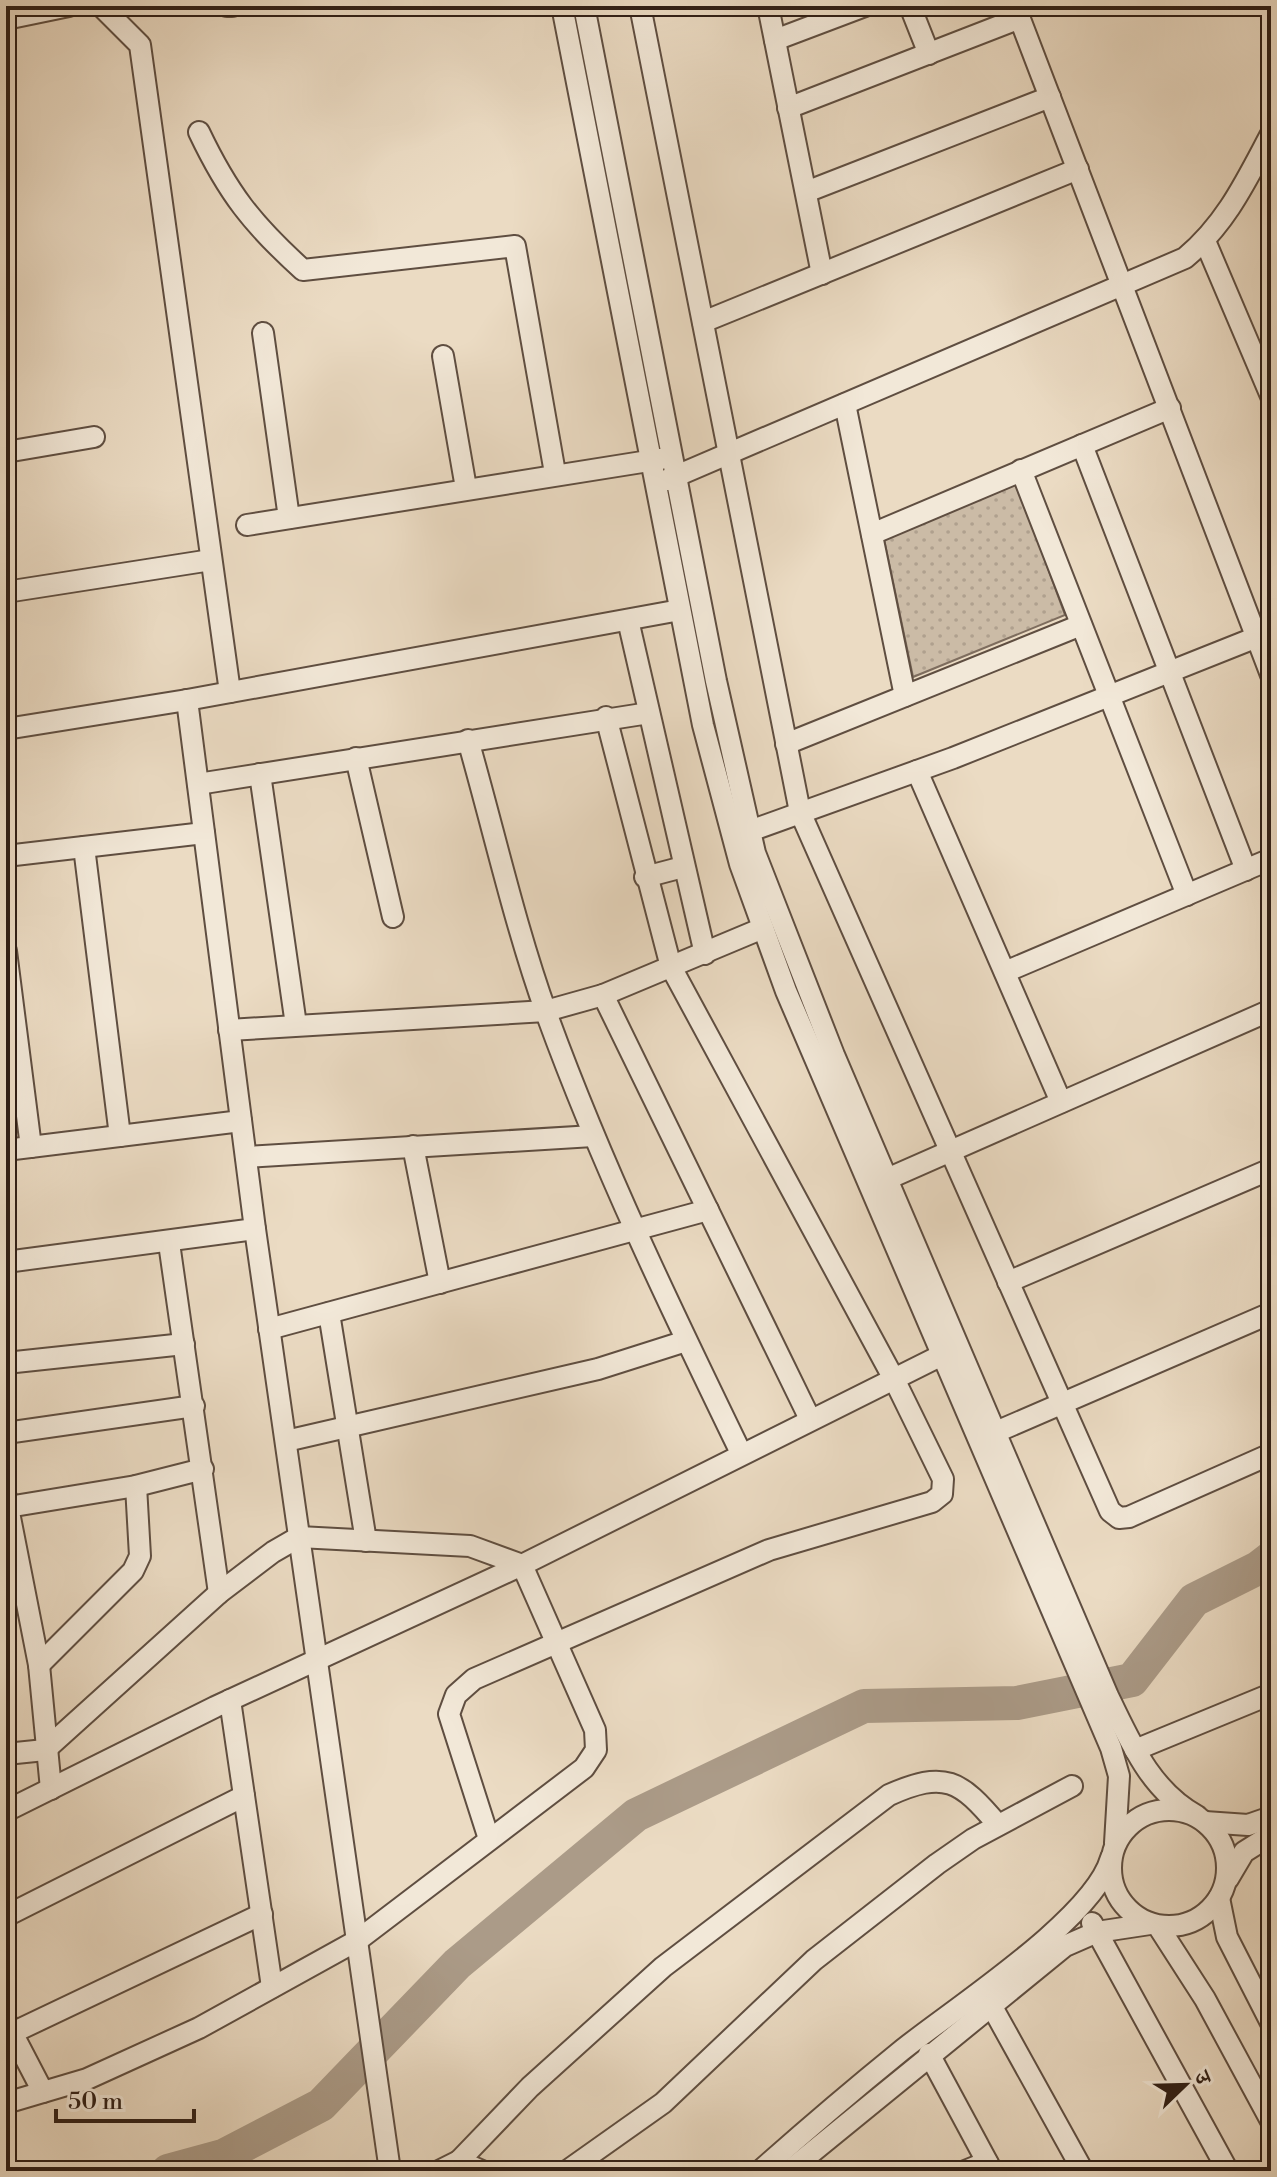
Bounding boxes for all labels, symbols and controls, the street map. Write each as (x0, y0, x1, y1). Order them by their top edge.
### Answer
north arrow (1145, 2045, 1225, 2125)
text: उ (1187, 2065, 1217, 2090)
scale bar (56, 2073, 194, 2123)
text: 50 m (68, 2087, 123, 2117)

